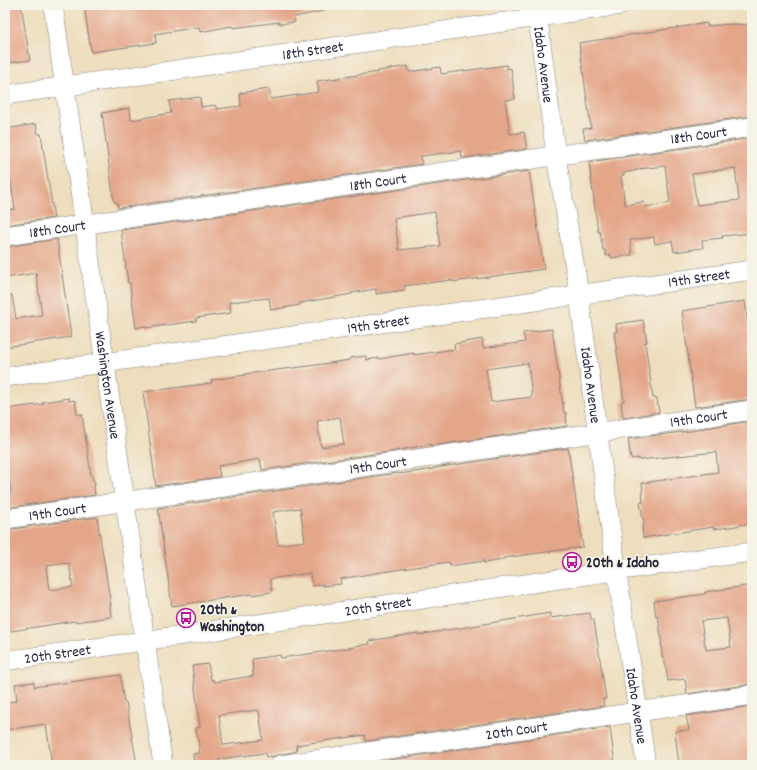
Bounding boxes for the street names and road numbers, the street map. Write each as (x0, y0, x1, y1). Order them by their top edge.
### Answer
street label: Idaho Avenue (526, 25, 558, 105)
street label: 18th Street (281, 37, 346, 67)
street label: 18th Court (669, 122, 729, 152)
street label: 18th Court (349, 168, 409, 199)
street label: 18th Court (28, 215, 88, 245)
street label: 19th Street (667, 264, 732, 295)
street label: 19th Street (346, 310, 411, 341)
street label: Washington Avenue (87, 330, 125, 441)
street label: Idaho Avenue (573, 346, 605, 425)
street label: 19th Court (669, 405, 730, 435)
street label: 19th Court (348, 451, 409, 482)
street label: 19th Court (28, 498, 88, 528)
street label: 20th Street (343, 592, 414, 624)
street label: 20th Street (23, 640, 93, 671)
street label: Idaho Avenue (618, 666, 652, 746)
street label: 20th Court (484, 716, 550, 747)

